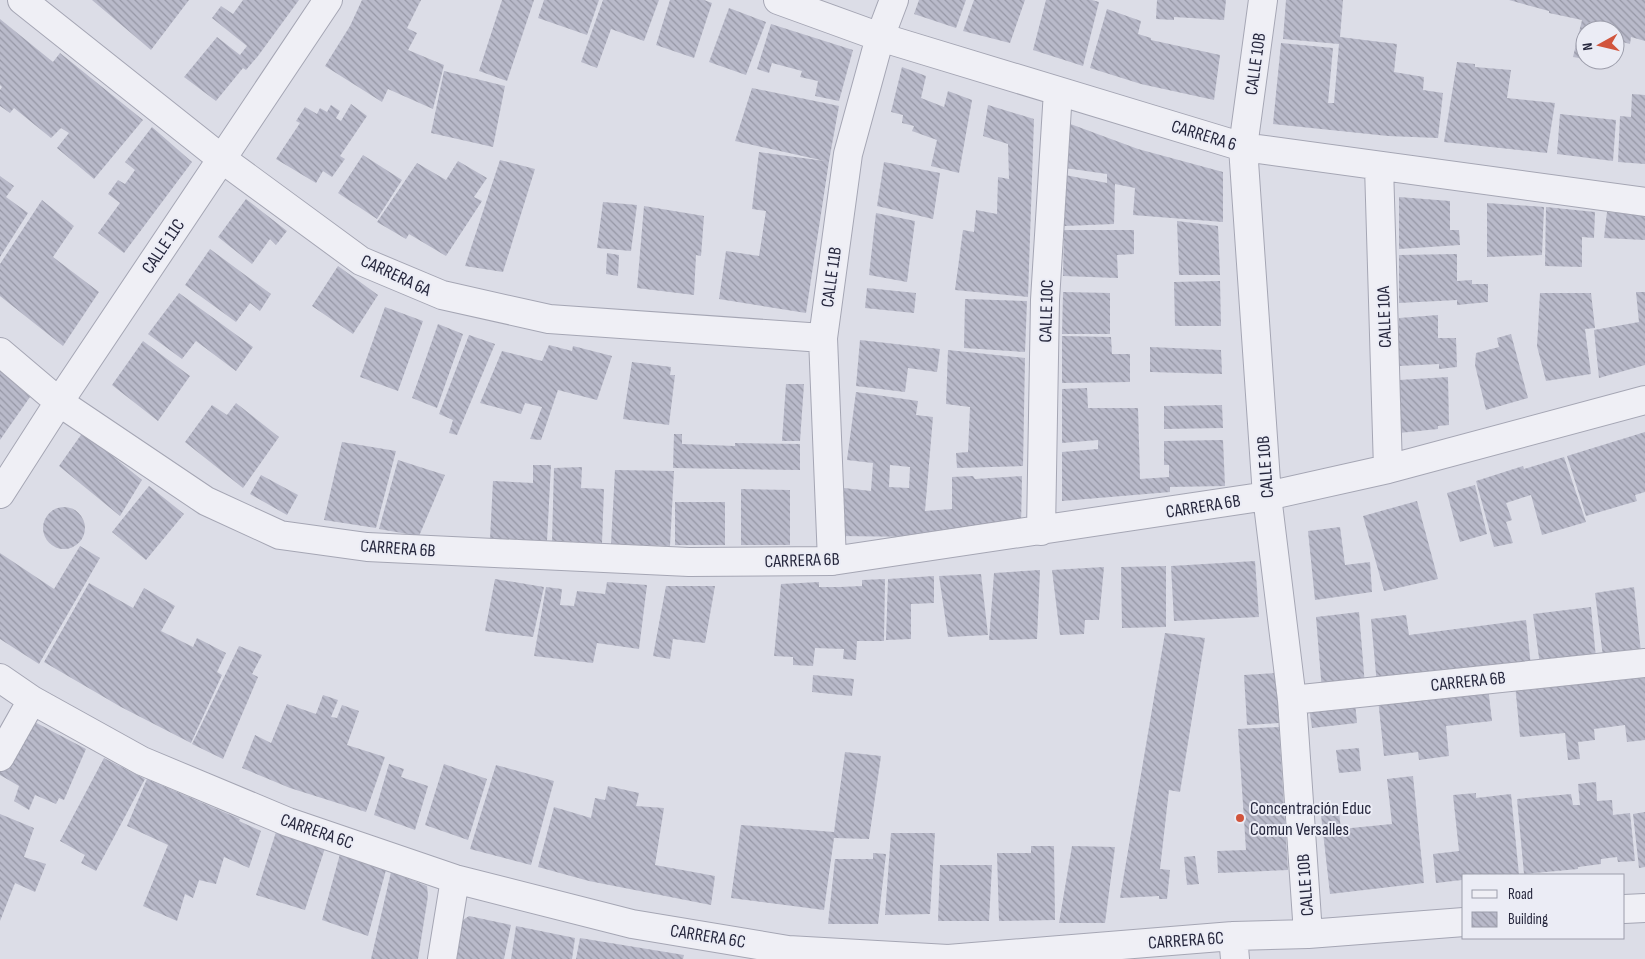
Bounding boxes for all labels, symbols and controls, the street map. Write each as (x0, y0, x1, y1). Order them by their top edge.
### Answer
north arrow (1575, 20, 1625, 70)
street label: CALLE 10B (1241, 32, 1270, 96)
text: N (1579, 42, 1597, 52)
street label: CARRERA 6 (1169, 116, 1239, 155)
street label: CALLE 11C (138, 215, 189, 278)
street label: CALLE 11B (817, 246, 846, 309)
street label: CARRERA 6A (357, 250, 434, 301)
street label: CALLE 10C (1035, 279, 1058, 343)
street label: CALLE 10A (1373, 285, 1396, 348)
street label: CALLE 10B (1253, 435, 1278, 499)
street label: CARRERA 6B (1164, 490, 1242, 523)
street label: CARRERA 6B (360, 535, 436, 562)
street label: CARRERA 6B (764, 549, 840, 572)
street label: CARRERA 6B (1430, 667, 1507, 696)
place label: Concentración Educ Comun Versalles (1250, 798, 1371, 840)
street label: CARRERA 6C (278, 809, 356, 854)
marker: Concentración Educ Comun Versalles (1234, 812, 1246, 824)
street label: CALLE 10B (1293, 853, 1318, 917)
legend (1462, 874, 1625, 939)
text: Road (1508, 885, 1533, 904)
text: Building (1508, 910, 1548, 929)
street label: CARRERA 6C (669, 920, 747, 953)
street label: CARRERA 6C (1147, 927, 1225, 954)

